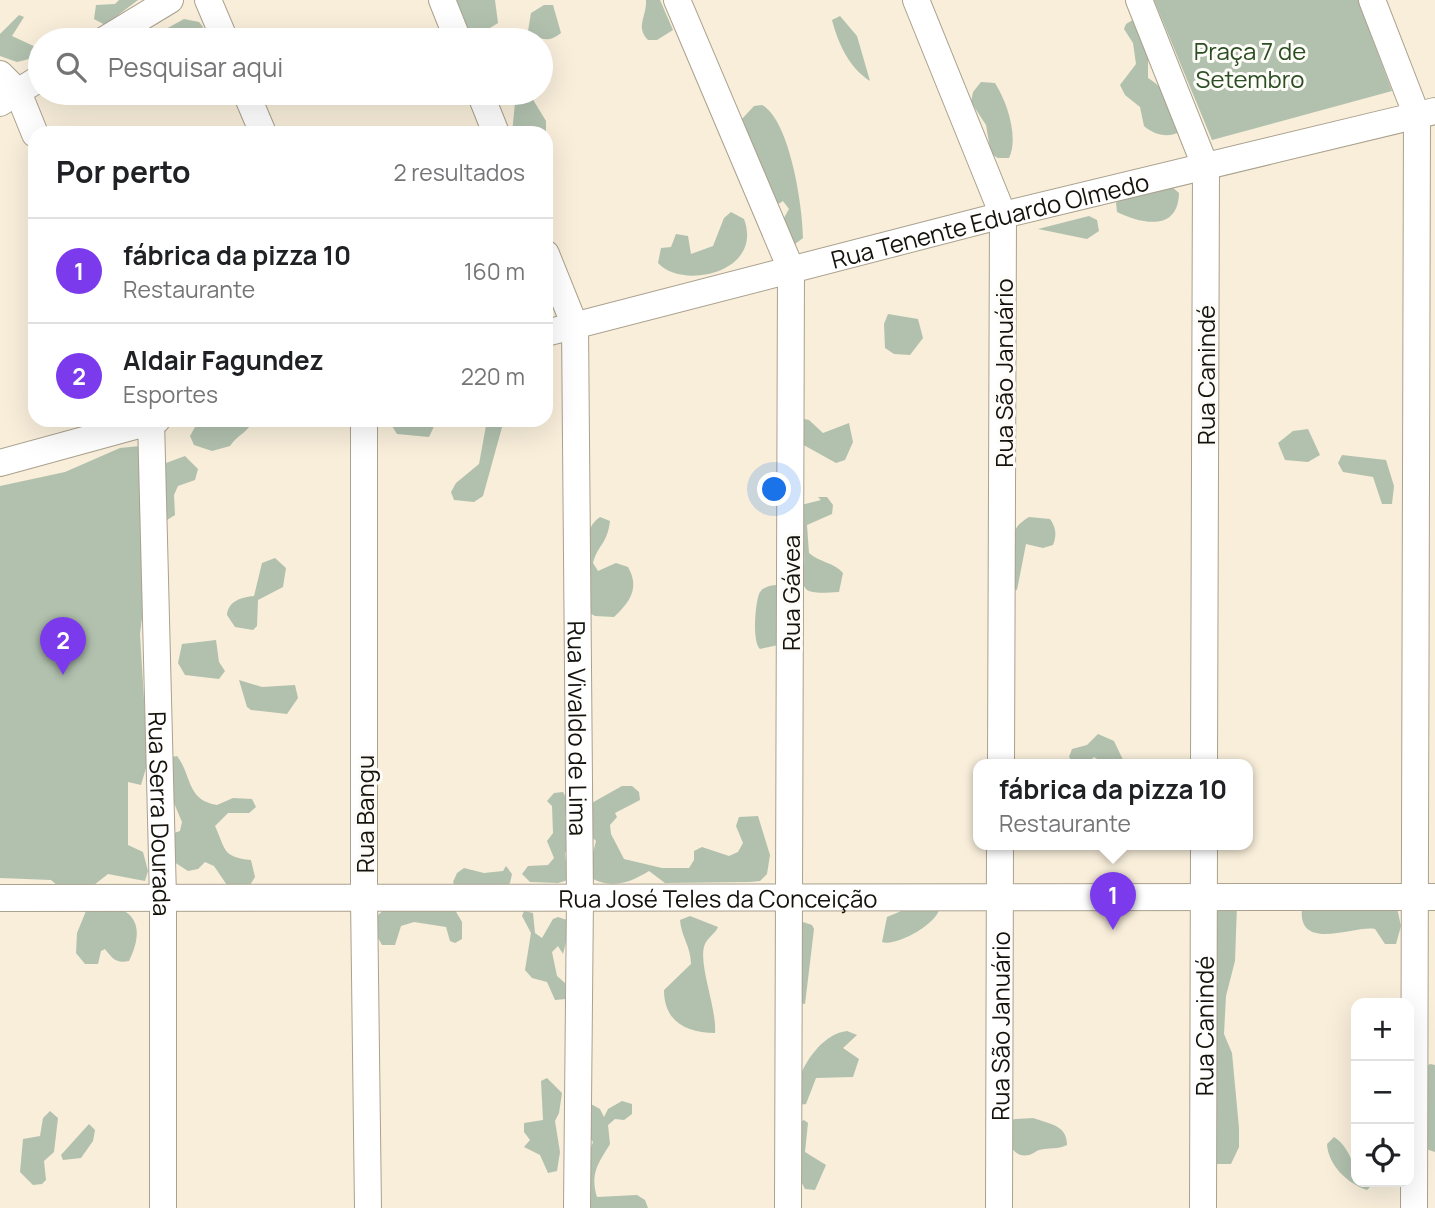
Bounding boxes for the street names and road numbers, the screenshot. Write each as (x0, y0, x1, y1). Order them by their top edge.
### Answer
street label: Rua Tenente Eduardo Olmedo (827, 164, 1152, 275)
street label: Rua São Januário (987, 278, 1020, 468)
street label: Rua Canindé (1189, 305, 1222, 445)
street label: Rua Gávea (774, 535, 807, 651)
street label: Rua Vivaldo de Lima (561, 620, 596, 836)
street label: Rua Serra Dourada (142, 711, 180, 916)
street label: Rua Bangu (348, 755, 381, 873)
street label: Rua José Teles da Conceição (558, 881, 878, 914)
street label: Rua São Januário (983, 931, 1016, 1121)
street label: Rua Canindé (1187, 956, 1220, 1096)

